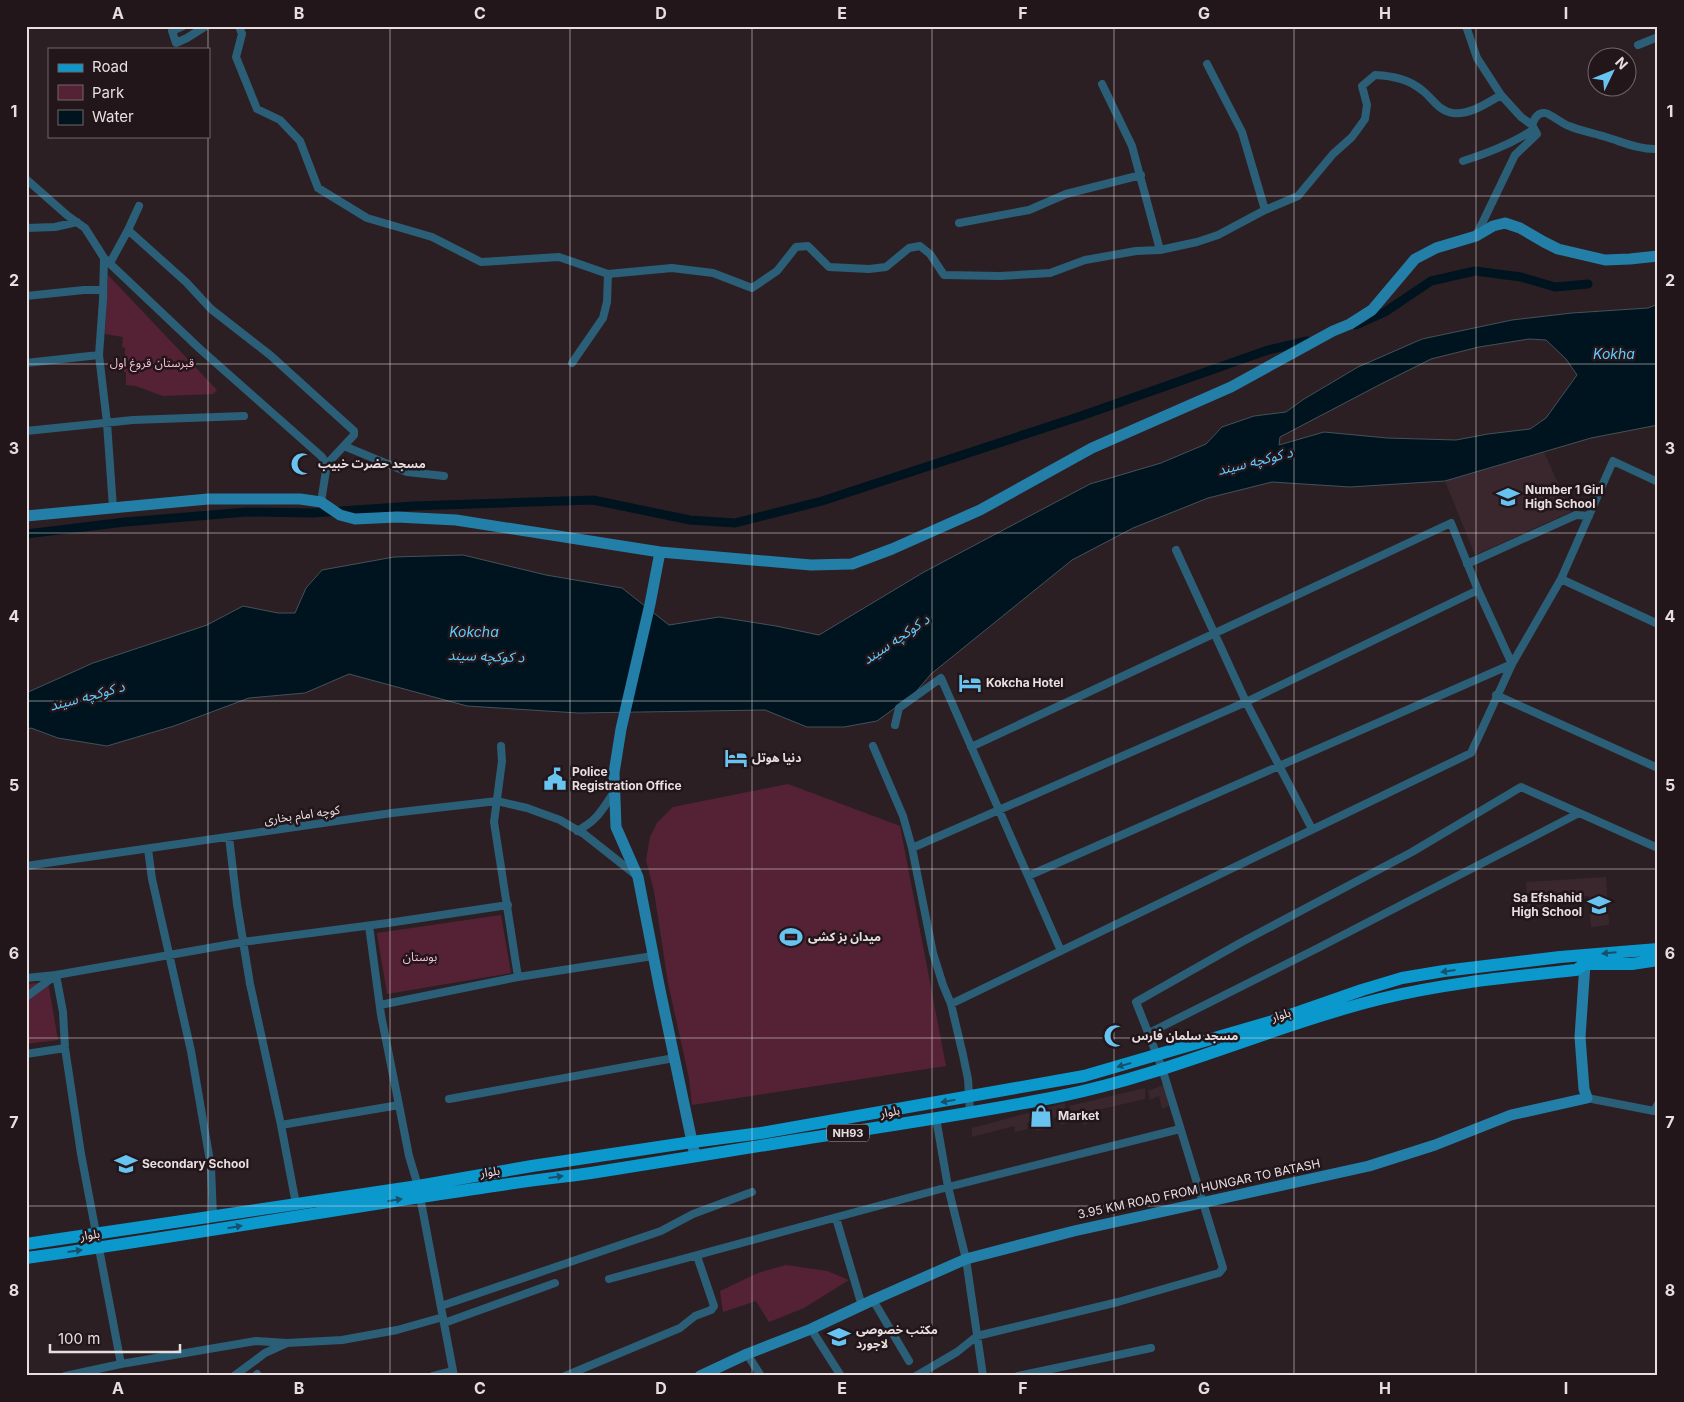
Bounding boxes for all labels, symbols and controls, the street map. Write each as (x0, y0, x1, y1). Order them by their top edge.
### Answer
text: A (112, 3, 124, 23)
text: B (294, 3, 304, 23)
text: C (474, 3, 486, 23)
text: D (655, 3, 667, 23)
text: E (837, 3, 847, 23)
text: F (1018, 3, 1028, 23)
text: G (1198, 3, 1210, 23)
text: H (1379, 3, 1391, 23)
text: I (1564, 3, 1568, 23)
legend (48, 48, 210, 138)
north arrow (1586, 48, 1636, 98)
text: N (1612, 53, 1632, 72)
text: Road (92, 57, 128, 76)
text: Park (92, 83, 125, 102)
text: 1 (11, 101, 17, 121)
text: 1 (1667, 101, 1673, 121)
text: Water (92, 107, 134, 126)
text: 2 (9, 270, 19, 290)
text: 2 (1665, 270, 1675, 290)
water label: Kokha (1593, 345, 1635, 362)
park label: قبرستان قروغ اول (110, 355, 194, 372)
text: 3 (9, 438, 19, 458)
text: 3 (1665, 438, 1675, 458)
water label: د کوکچه سیند (1216, 443, 1295, 480)
mosque icon: مسجد حضرت خبیب (289, 451, 315, 477)
place label: مسجد حضرت خبیب (318, 456, 426, 471)
place label: Number 1 Girl High School (1525, 482, 1604, 511)
school or university icon: Number 1 Girl High School (1495, 484, 1521, 510)
text: 4 (9, 606, 20, 626)
text: 4 (1665, 606, 1676, 626)
water label: د کوکچه سیند (859, 610, 934, 669)
water label: Kokcha (449, 623, 499, 640)
water label: د کوکچه سیند (447, 646, 525, 667)
hotel icon: Kokcha Hotel (957, 670, 983, 696)
place label: Kokcha Hotel (986, 675, 1064, 690)
water label: د کوکچه سیند (48, 677, 127, 716)
hotel icon: دنیا هوتل (723, 745, 749, 771)
place label: دنیا هوتل (752, 750, 801, 765)
place label: Police Registration Office (572, 764, 682, 793)
public building icon: Police Registration Office (542, 766, 568, 792)
text: 5 (9, 775, 19, 795)
text: 5 (1665, 775, 1675, 795)
street label: کوچه امام بخاری (263, 802, 342, 829)
place label: Sa Efshahid High School (1512, 890, 1582, 919)
school or university icon: Sa Efshahid High School (1586, 892, 1612, 918)
sports icon: میدان بز کشی (778, 924, 804, 950)
place label: میدان بز کشی (808, 929, 881, 944)
text: 6 (9, 943, 19, 963)
text: 6 (1665, 943, 1675, 963)
park label: بوستان (403, 949, 437, 964)
one-way arrow (1601, 949, 1617, 957)
one-way arrow (1439, 967, 1455, 975)
street label: بلوار (1268, 1004, 1293, 1025)
mosque icon: مسجد سلمان فارس (1102, 1023, 1128, 1049)
place label: مسجد سلمان فارس (1132, 1028, 1238, 1043)
one-way arrow (1116, 1061, 1131, 1069)
one-way arrow (939, 1097, 955, 1105)
street label: بلوار (878, 1102, 901, 1121)
shop icon: Market (1028, 1103, 1054, 1129)
place label: Market (1058, 1108, 1100, 1123)
text: 7 (9, 1112, 19, 1132)
text: 7 (1665, 1112, 1675, 1132)
road number: NH93 (827, 1124, 869, 1142)
school or university icon: Secondary School (113, 1151, 139, 1177)
street label: 3.95 KM ROAD FROM HUNGAR TO BATASH (1076, 1155, 1322, 1222)
place label: Secondary School (142, 1156, 249, 1171)
street label: بلوار (478, 1163, 501, 1180)
one-way arrow (549, 1173, 565, 1181)
one-way arrow (388, 1196, 404, 1204)
one-way arrow (227, 1222, 243, 1230)
street label: بلوار (78, 1226, 101, 1244)
one-way arrow (67, 1247, 83, 1255)
text: 8 (9, 1280, 19, 1300)
text: 8 (1665, 1280, 1675, 1300)
scale bar (50, 1322, 180, 1354)
place label: مکتب خصوصی لاجورد (856, 1322, 938, 1351)
school or university icon: مکتب خصوصی لاجورد (826, 1324, 852, 1350)
text: 100 m (58, 1329, 100, 1348)
text: A (112, 1378, 124, 1398)
text: B (294, 1378, 304, 1398)
text: C (474, 1378, 486, 1398)
text: D (655, 1378, 667, 1398)
text: E (837, 1378, 847, 1398)
text: F (1018, 1378, 1028, 1398)
text: G (1198, 1378, 1210, 1398)
text: H (1379, 1378, 1391, 1398)
text: I (1564, 1378, 1568, 1398)

